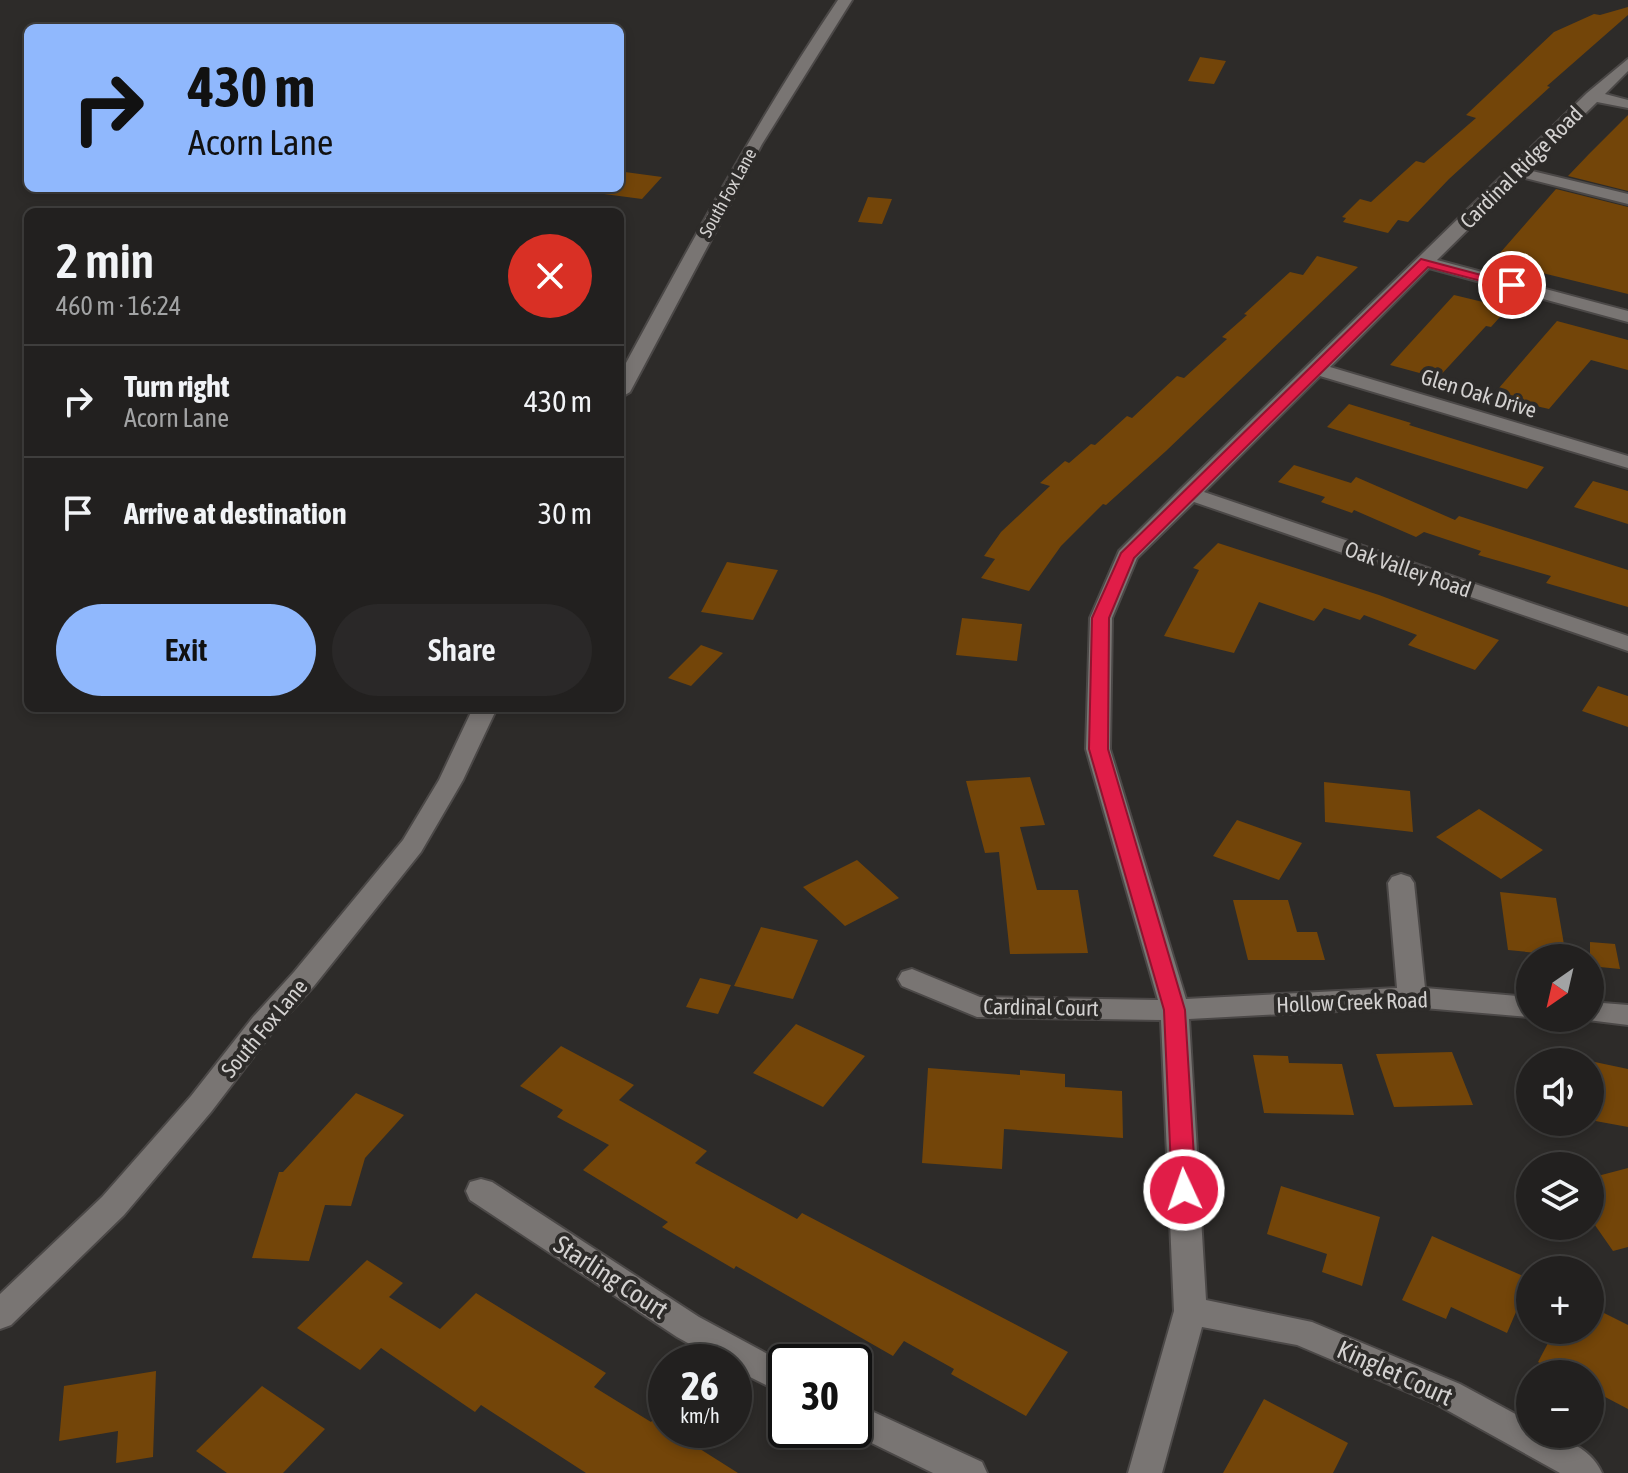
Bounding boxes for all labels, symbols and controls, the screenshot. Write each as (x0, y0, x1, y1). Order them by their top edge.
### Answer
text: 430 m (188, 55, 315, 119)
icon: right (56, 56, 160, 160)
street label: Cardinal Ridge Road (1454, 100, 1588, 234)
text: Acorn Lane (188, 121, 333, 163)
street label: South Fox Lane (695, 145, 761, 241)
text: 2 min (56, 233, 154, 288)
button: close (508, 234, 592, 318)
pin (1478, 251, 1546, 319)
icon: arrive (1490, 263, 1534, 307)
text: 460 m · 16:24 (56, 291, 181, 321)
street label: Glen Oak Drive (1418, 363, 1540, 423)
text: Turn right (124, 369, 230, 403)
icon: right (56, 379, 100, 423)
text: 430 m (524, 384, 592, 418)
text: Acorn Lane (124, 403, 229, 433)
icon: arrive (56, 491, 100, 535)
text: Arrive at destination (124, 496, 346, 530)
text: 30 m (538, 496, 592, 530)
street label: Oak Valley Road (1342, 535, 1474, 603)
button: Exit (56, 604, 316, 696)
button: Share (332, 604, 592, 696)
north arrow (1516, 944, 1604, 1032)
map controls (1516, 944, 1604, 1448)
street label: South Fox Lane (215, 974, 313, 1082)
street label: Hollow Creek Road (1276, 986, 1428, 1018)
street label: Cardinal Court (983, 993, 1099, 1021)
button: sound (1516, 1048, 1604, 1136)
position arrow (1142, 1148, 1226, 1232)
button: layers (1516, 1152, 1604, 1240)
street label: Starling Court (548, 1229, 674, 1325)
button: + (1516, 1256, 1604, 1344)
street label: Kinglet Court (1333, 1334, 1457, 1412)
speed limit sign: 30 (768, 1344, 872, 1448)
button: − (1516, 1360, 1604, 1448)
text: 26 (681, 1363, 719, 1408)
text: km/h (680, 1404, 720, 1427)

